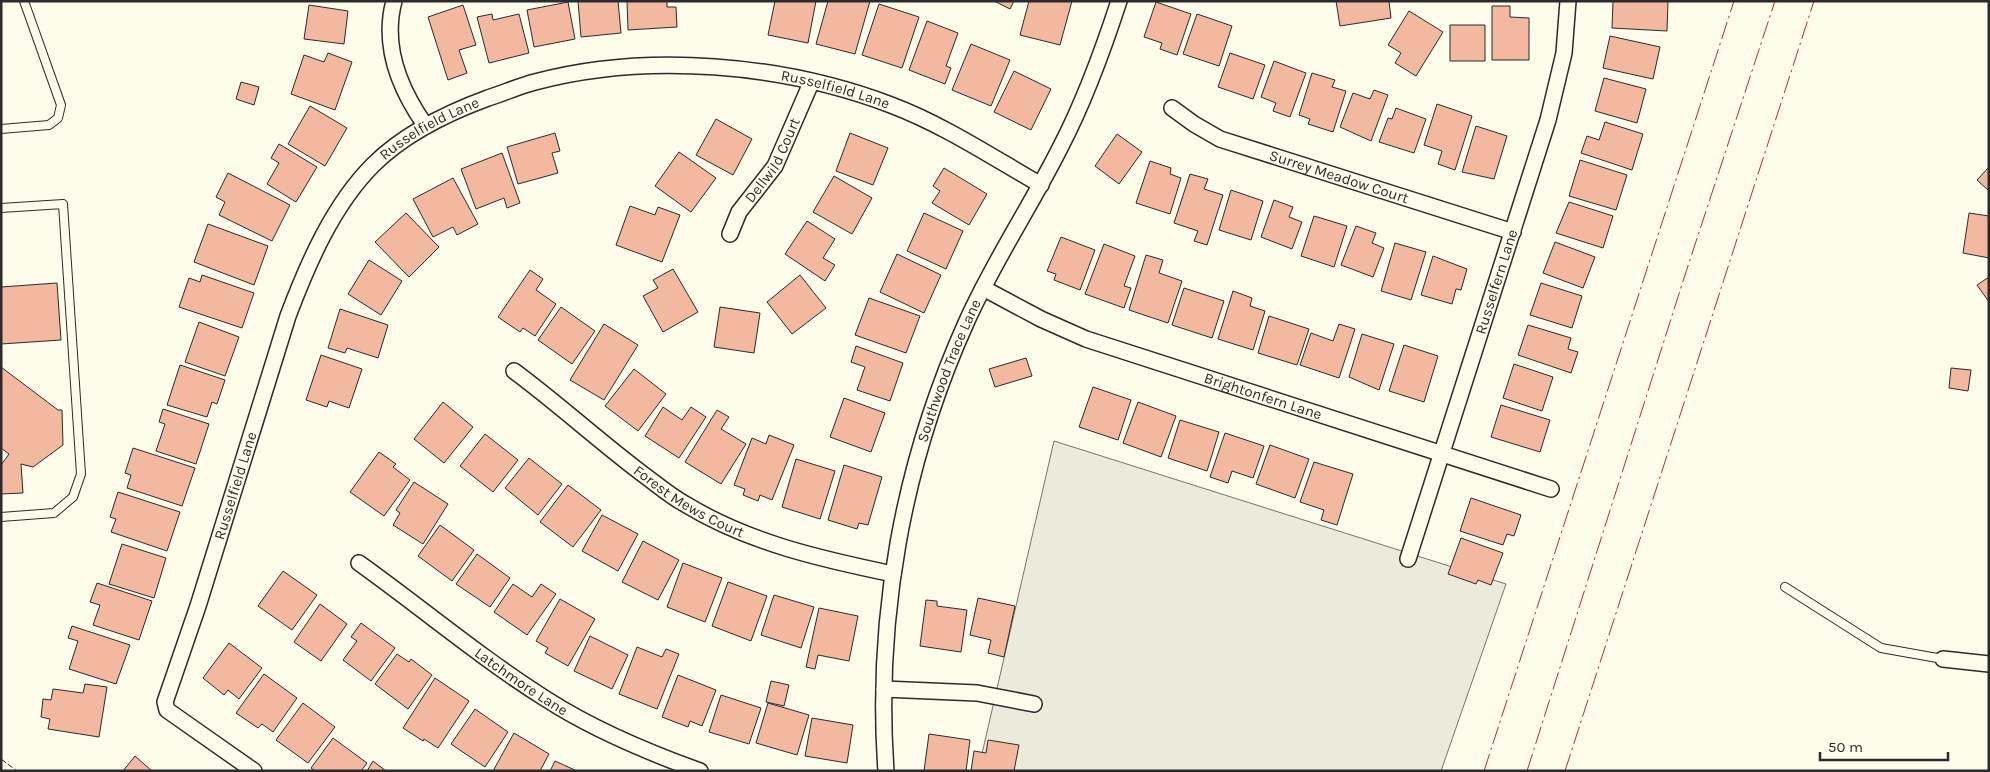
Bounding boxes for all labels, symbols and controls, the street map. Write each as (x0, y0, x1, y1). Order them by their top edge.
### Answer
street label: Russelfield Lane (779, 66, 892, 113)
street label: Russelfield Lane (376, 93, 482, 164)
street label: Dellwild Court (741, 115, 804, 206)
street label: Surrey Meadow Court (1267, 146, 1411, 207)
street label: Russelfern Lane (1471, 227, 1522, 336)
street label: Southwood Trace Lane (913, 296, 985, 444)
street label: Brightonfern Lane (1202, 369, 1324, 423)
street label: Russelfield Lane (210, 430, 261, 542)
street label: Forest Mews Court (630, 461, 747, 542)
street label: Latchmore Lane (471, 644, 571, 719)
scale bar (1820, 730, 1948, 762)
text: 50 m (1828, 738, 1863, 756)

